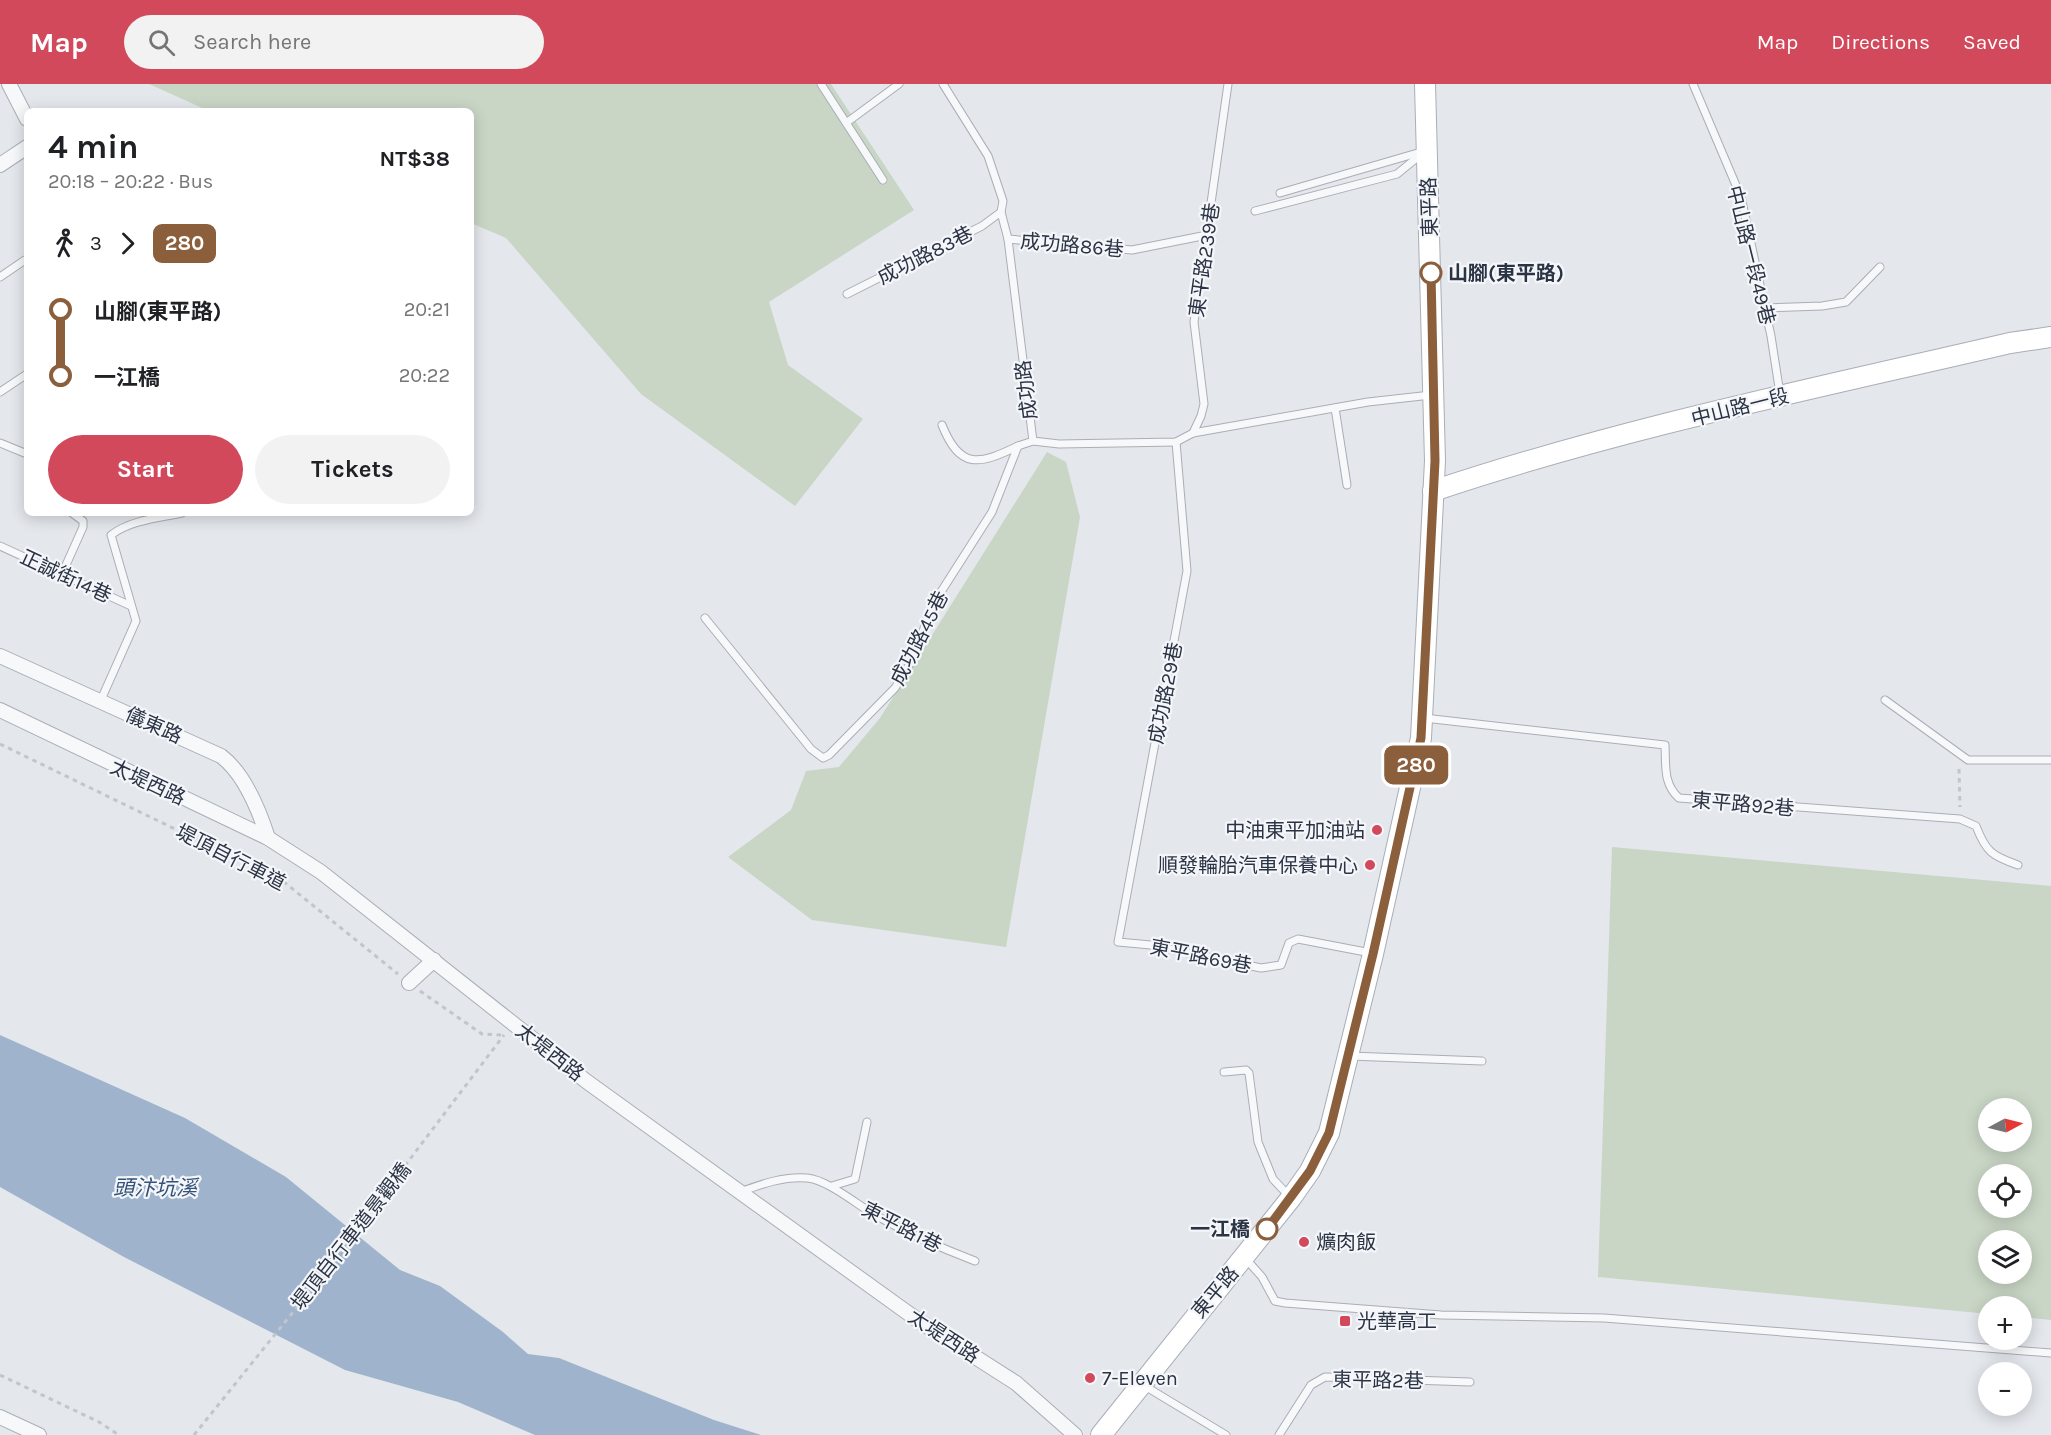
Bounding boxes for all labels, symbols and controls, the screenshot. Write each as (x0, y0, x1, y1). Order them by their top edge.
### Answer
search box (124, 15, 544, 69)
text: Map (30, 26, 88, 59)
icon: search (145, 26, 178, 59)
text: Search here (193, 29, 311, 55)
text: Map (1757, 30, 1798, 54)
text: Directions (1831, 30, 1930, 54)
text: Saved (1963, 30, 2021, 54)
text: 4 min (48, 128, 139, 166)
text: NT$38 (379, 146, 450, 172)
text: 20:18 – 20:22 · Bus (48, 170, 213, 193)
street label: 東平路 (1417, 177, 1442, 237)
street label: 中山路一段49巷 (1722, 183, 1779, 327)
street label: 東平路239巷 (1185, 202, 1224, 319)
street label: 成功路83巷 (874, 222, 977, 289)
icon: walk (48, 227, 81, 260)
icon: forward (111, 227, 144, 260)
street label: 成功路86巷 (1019, 230, 1125, 261)
text: 280 (165, 231, 204, 255)
text: 3 (90, 232, 102, 255)
marker: 山腳(東平路) (1420, 262, 1442, 284)
place label: 山腳(東平路) (1448, 262, 1564, 285)
text: 20:21 (404, 298, 450, 321)
text: 山腳(東平路) (94, 299, 222, 325)
street label: 成功路 (1011, 359, 1042, 421)
text: 20:22 (399, 364, 450, 387)
text: 一江橋 (94, 365, 160, 391)
street label: 中山路一段 (1689, 384, 1791, 431)
button: Start (48, 435, 243, 504)
button: Tickets (255, 435, 450, 504)
street label: 正誠街14巷 (17, 545, 115, 608)
street label: 成功路45巷 (886, 587, 953, 689)
street label: 成功路29巷 (1144, 640, 1187, 746)
street label: 儀東路 (122, 703, 186, 748)
line badge: 280 (1382, 746, 1450, 784)
text: 280 (1396, 753, 1436, 777)
street label: 太堤西路 (107, 755, 189, 810)
street label: 東平路92巷 (1691, 789, 1795, 820)
place label: 中油東平加油站 (1225, 819, 1365, 842)
street label: 堤頂自行車道 (172, 820, 289, 895)
marker: 中油東平加油站 (1370, 823, 1384, 837)
place label: 順發輪胎汽車保養中心 (1158, 854, 1358, 877)
marker: 順發輪胎汽車保養中心 (1363, 858, 1377, 872)
street label: 東平路69巷 (1148, 935, 1254, 978)
street label: 太堤西路 (511, 1019, 588, 1086)
north arrow (1978, 1098, 2032, 1152)
map controls (1978, 1098, 2032, 1416)
street label: 堤頂自行車道景觀橋 (287, 1158, 416, 1314)
button: locate (1978, 1164, 2032, 1218)
water label: 頭汴坑溪 (113, 1176, 200, 1200)
street label: 東平路1巷 (858, 1198, 946, 1257)
place label: 一江橋 (1190, 1218, 1250, 1241)
marker: 一江橋 (1256, 1218, 1278, 1240)
button: layers (1978, 1230, 2032, 1284)
place label: 爌肉飯 (1316, 1231, 1376, 1254)
marker: 爌肉飯 (1297, 1235, 1311, 1249)
street label: 東平路 (1187, 1262, 1243, 1323)
button: + (1978, 1296, 2032, 1350)
street label: 太堤西路 (904, 1305, 984, 1368)
place label: 光華高工 (1357, 1310, 1437, 1333)
marker: 光華高工 (1338, 1314, 1352, 1328)
button: − (1978, 1362, 2032, 1416)
place label: 7-Eleven (1102, 1367, 1178, 1390)
street label: 東平路2巷 (1332, 1368, 1424, 1393)
marker: 7-Eleven (1083, 1371, 1097, 1385)

